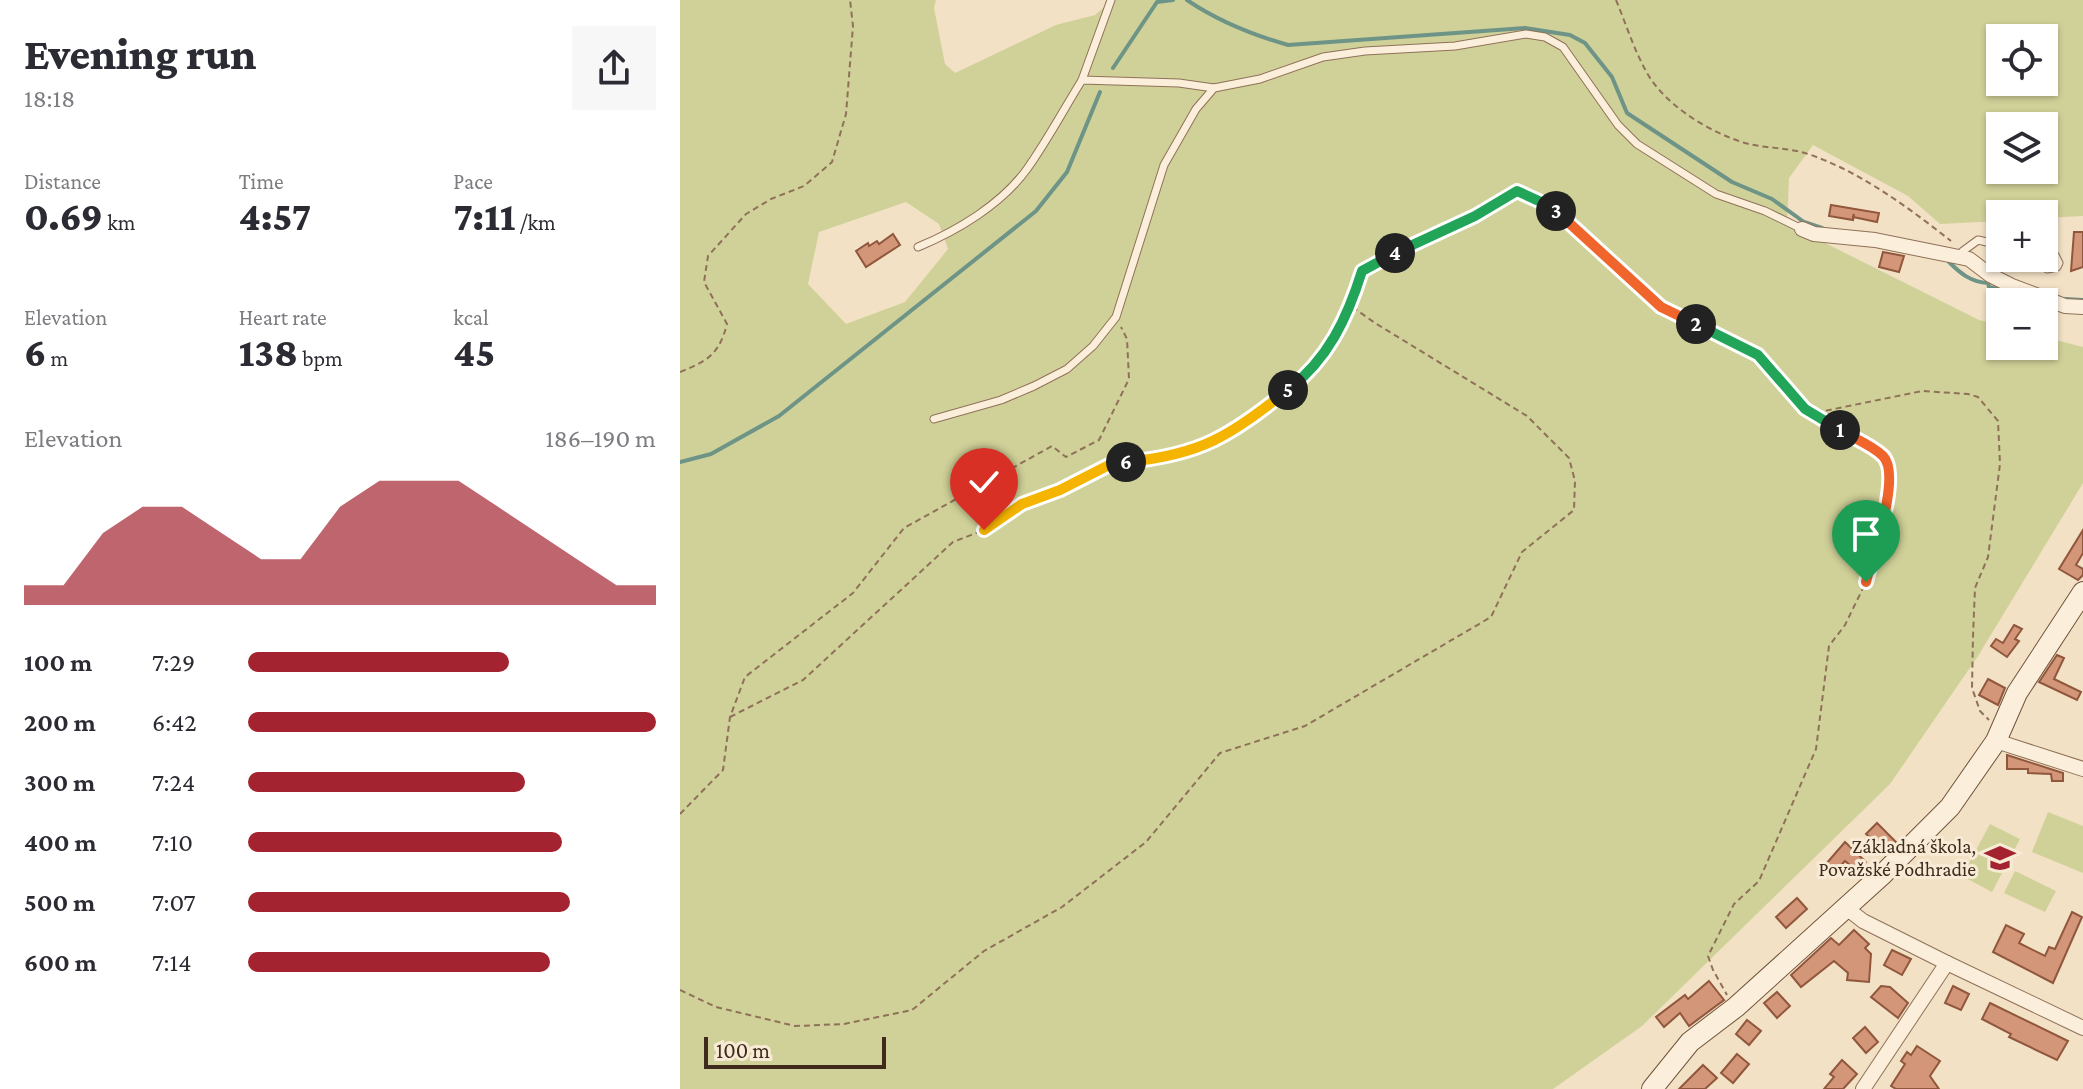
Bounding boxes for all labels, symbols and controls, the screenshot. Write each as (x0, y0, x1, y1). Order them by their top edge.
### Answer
map controls (1986, 24, 2058, 360)
button: locate (1986, 24, 2058, 96)
button: share (572, 26, 656, 110)
text: Evening run (24, 30, 256, 78)
text: 18:18 (24, 84, 75, 113)
button: layers (1986, 112, 2058, 184)
text: Distance (24, 169, 101, 194)
text: Time (239, 169, 284, 194)
text: Pace (453, 169, 493, 194)
pin: 3 (1536, 191, 1576, 231)
text: 0.69 (24, 194, 103, 239)
text: 4:57 (239, 194, 311, 239)
text: 7:11 (453, 194, 515, 239)
text: 3 (1551, 198, 1561, 223)
button: + (1986, 200, 2058, 272)
text: km (103, 210, 135, 235)
text: /km (515, 210, 556, 235)
pin: 4 (1375, 233, 1415, 273)
text: 4 (1389, 240, 1401, 265)
button: − (1986, 288, 2058, 360)
pin: 2 (1676, 304, 1716, 344)
text: Elevation (24, 305, 107, 330)
text: Heart rate (239, 305, 327, 330)
text: kcal (453, 305, 489, 330)
text: 2 (1690, 311, 1702, 336)
text: 6 (24, 330, 46, 375)
text: 138 (239, 330, 298, 375)
text: 45 (453, 330, 495, 375)
text: m (46, 346, 68, 371)
text: bpm (298, 346, 343, 371)
pin: 5 (1268, 370, 1308, 410)
text: 5 (1283, 377, 1293, 402)
pin: 1 (1820, 410, 1860, 450)
text: 1 (1836, 417, 1844, 442)
text: Elevation (24, 424, 122, 453)
text: 186–190 m (545, 424, 656, 453)
pin: 6 (1106, 442, 1146, 482)
pin (950, 448, 1018, 530)
text: 6 (1120, 449, 1132, 474)
icon: check (962, 460, 1006, 504)
pin (1832, 500, 1900, 582)
icon: arrive (1844, 512, 1888, 556)
text: 100 m (24, 648, 92, 677)
text: 7:29 (152, 648, 195, 677)
text: 200 m (24, 708, 96, 737)
text: 6:42 (152, 708, 197, 737)
text: 300 m (24, 768, 95, 797)
text: 7:24 (152, 768, 195, 797)
text: 400 m (24, 828, 97, 857)
text: 7:10 (152, 828, 193, 857)
place label: Základná škola, Považské Podhradie (1818, 835, 1976, 880)
school or university icon: Základná škola, Považské Podhradie (1983, 841, 2017, 875)
text: 500 m (24, 888, 95, 917)
text: 7:07 (152, 888, 196, 917)
text: 600 m (24, 948, 97, 977)
text: 7:14 (152, 948, 191, 977)
scale bar (704, 1033, 886, 1069)
text: 100 m (716, 1038, 770, 1063)

